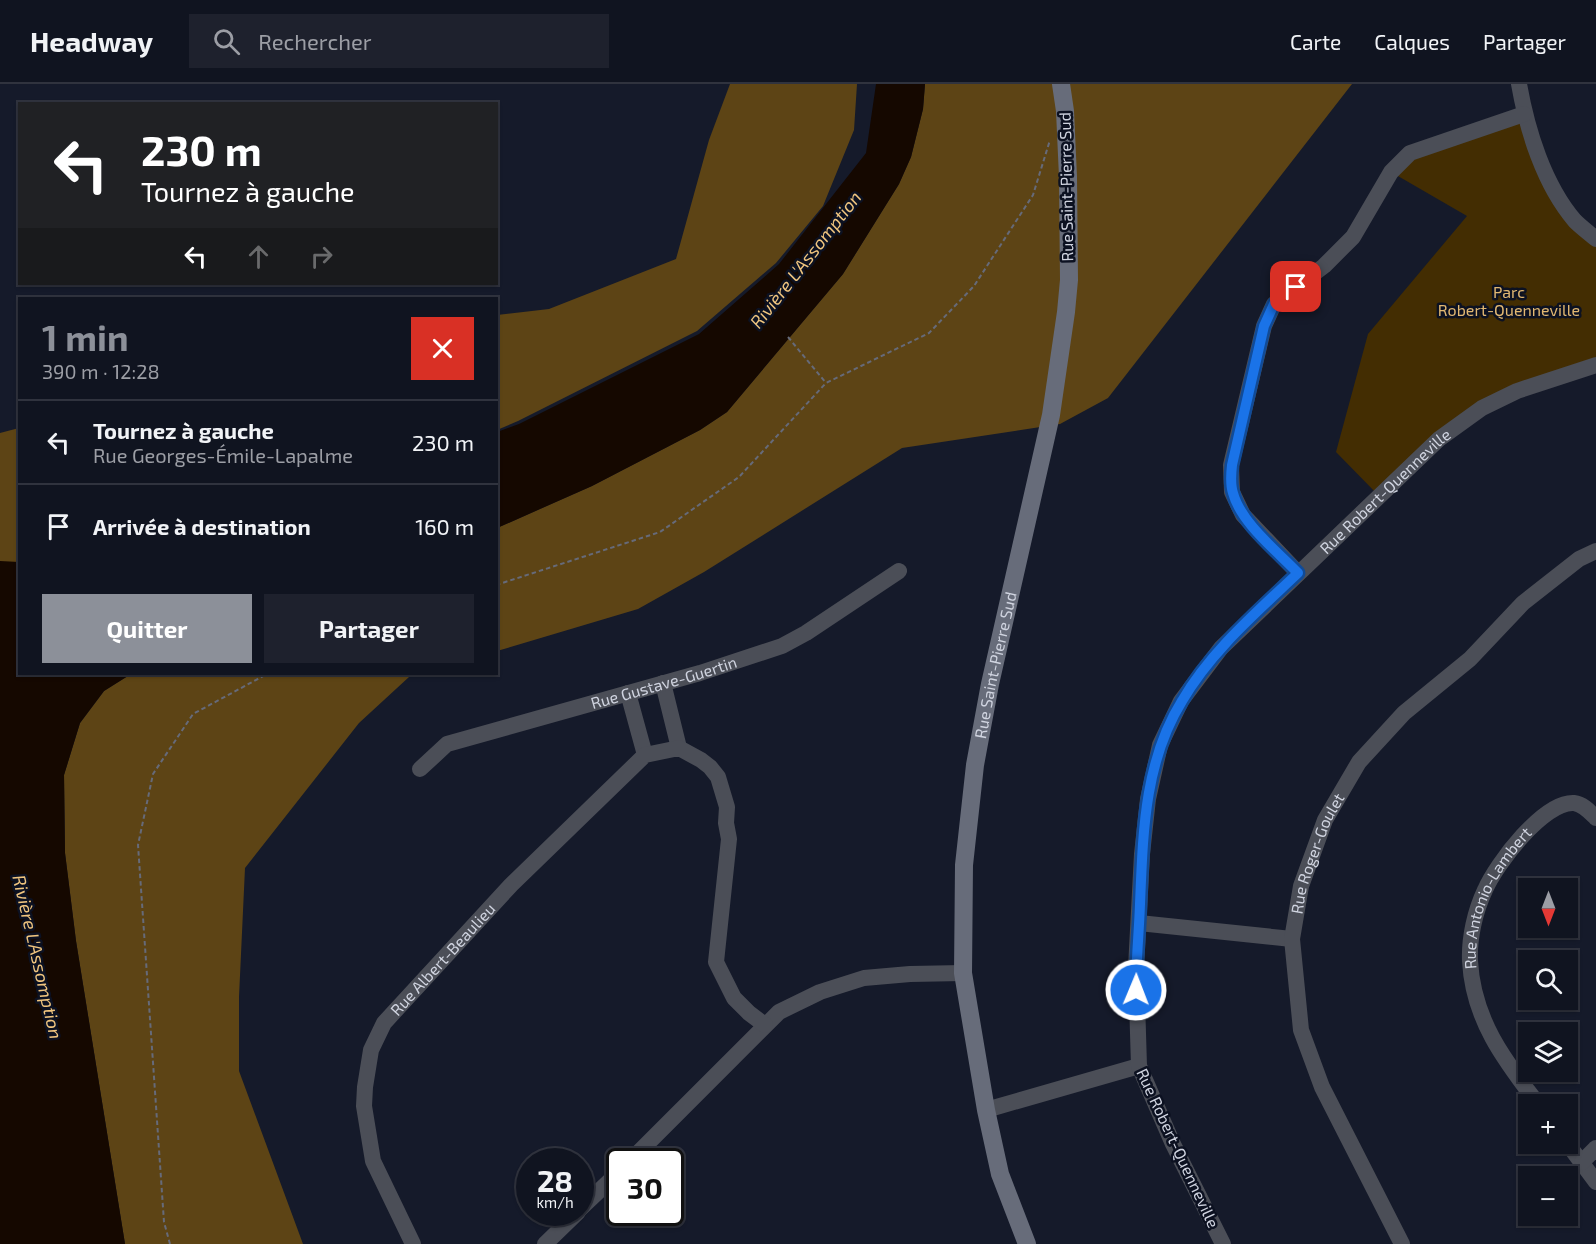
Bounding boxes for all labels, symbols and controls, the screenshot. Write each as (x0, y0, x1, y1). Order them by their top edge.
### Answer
search box (189, 14, 609, 68)
text: Headway (30, 24, 153, 58)
icon: search (210, 25, 243, 58)
text: Rechercher (258, 28, 372, 54)
text: Carte (1290, 29, 1341, 54)
text: Calques (1374, 29, 1450, 54)
text: Partager (1483, 29, 1566, 54)
street label: Rue Saint-Pierre Sud (1055, 112, 1076, 262)
text: 230 m (141, 124, 262, 174)
icon: left (42, 126, 120, 204)
text: Tournez à gauche (141, 175, 355, 207)
water label: Rivière L'Assomption (745, 186, 866, 332)
icon: left (179, 240, 212, 273)
icon: ahead (242, 240, 275, 273)
icon: right (305, 240, 338, 273)
pin (1270, 261, 1321, 312)
icon: arrive (1279, 270, 1312, 303)
park label: Parc Robert-Quenneville (1438, 282, 1580, 320)
text: 1 min (42, 315, 129, 358)
button: close (411, 317, 474, 380)
text: 390 m · 12:28 (42, 359, 160, 383)
text: Tournez à gauche (93, 417, 274, 443)
street label: Rue Robert-Quenneville (1315, 424, 1454, 557)
icon: left (42, 426, 75, 459)
text: 230 m (412, 429, 474, 455)
text: Rue Georges-Émile-Lapalme (93, 443, 353, 467)
icon: arrive (42, 510, 75, 543)
text: Arrivée à destination (93, 513, 311, 539)
text: 160 m (415, 513, 474, 539)
street label: Rue Saint-Pierre Sud (970, 590, 1020, 740)
button: Quitter (42, 594, 252, 663)
button: Partager (264, 594, 474, 663)
street label: Rue Gustave-Guertin (588, 652, 739, 712)
street label: Rue Roger-Goulet (1286, 789, 1348, 915)
street label: Rue Antonio-Lambert (1460, 823, 1535, 970)
water label: Rivière L'Assomption (8, 873, 68, 1041)
north arrow (1518, 878, 1578, 938)
map controls (1518, 878, 1578, 1226)
street label: Rue Albert-Beaulieu (386, 899, 499, 1019)
button: search (1518, 950, 1578, 1010)
position arrow (1104, 958, 1168, 1022)
button: layers (1518, 1022, 1578, 1082)
street label: Rue Robert-Quenneville (1132, 1065, 1224, 1231)
button: + (1518, 1094, 1578, 1154)
speed limit sign: 30 (606, 1148, 684, 1226)
text: 28 (537, 1162, 573, 1198)
button: − (1518, 1166, 1578, 1226)
text: km/h (536, 1193, 574, 1211)

